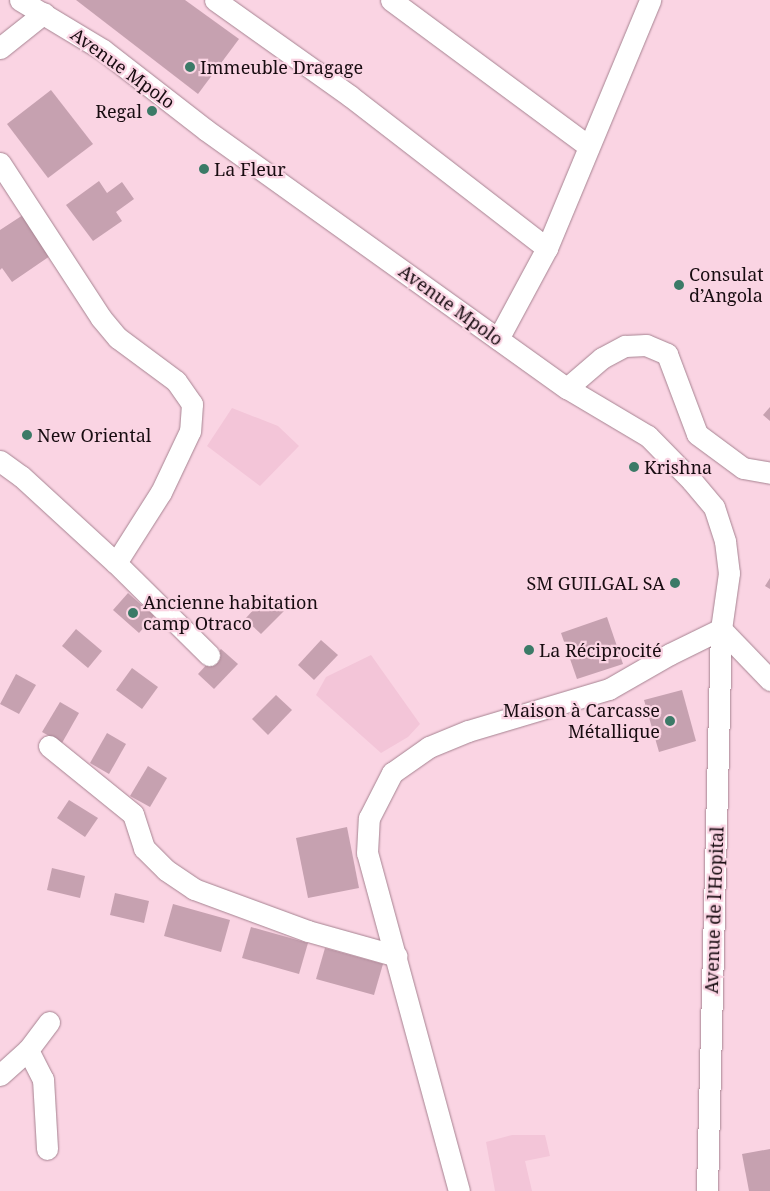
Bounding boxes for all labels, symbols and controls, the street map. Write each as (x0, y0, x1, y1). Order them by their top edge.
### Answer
street label: Avenue Mpolo (67, 23, 179, 113)
place label: Immeuble Dragage (200, 56, 363, 78)
marker: Immeuble Dragage (184, 61, 196, 73)
place label: Regal (95, 100, 142, 122)
marker: Regal (146, 105, 158, 117)
place label: La Fleur (214, 158, 286, 180)
marker: La Fleur (198, 163, 210, 175)
street label: Avenue Mpolo (395, 260, 507, 350)
place label: Consulat d’Angola (689, 264, 764, 306)
marker: Consulat d’Angola (673, 279, 685, 291)
place label: New Oriental (37, 424, 151, 446)
marker: New Oriental (21, 429, 33, 441)
place label: Krishna (644, 456, 712, 478)
marker: Krishna (628, 461, 640, 473)
place label: SM GUILGAL SA (527, 572, 665, 594)
marker: SM GUILGAL SA (669, 577, 681, 589)
place label: Ancienne habitation camp Otraco (143, 592, 318, 634)
marker: Ancienne habitation camp Otraco (127, 607, 139, 619)
place label: La Réciprocité (539, 639, 662, 661)
marker: La Réciprocité (523, 644, 535, 656)
place label: Maison à Carcasse Métallique (503, 700, 660, 742)
marker: Maison à Carcasse Métallique (664, 715, 676, 727)
street label: Avenue de l'Hopital (700, 826, 728, 994)

